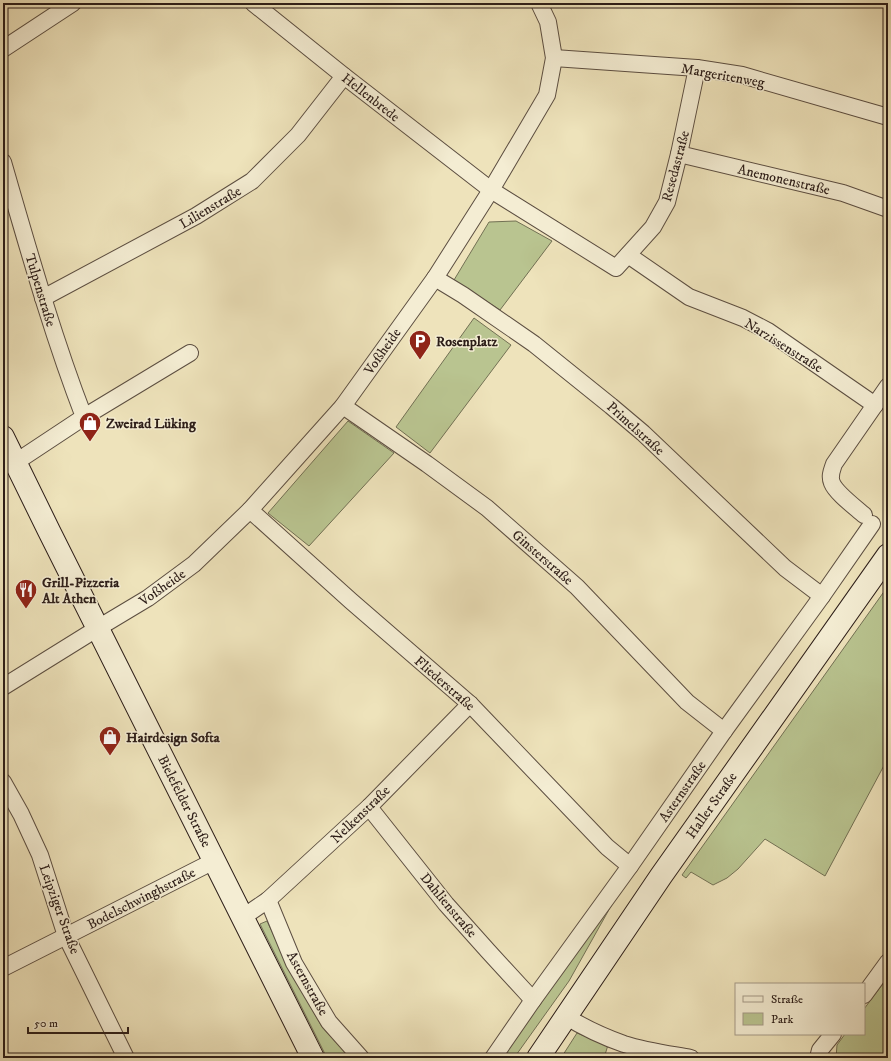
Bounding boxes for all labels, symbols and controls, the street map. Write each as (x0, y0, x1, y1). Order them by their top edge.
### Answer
street label: Margeritenweg (680, 60, 766, 92)
street label: Hellenbrede (338, 69, 403, 126)
street label: Resedastraße (658, 128, 694, 204)
street label: Anemonenstraße (736, 161, 832, 199)
street label: Lilienstraße (176, 182, 245, 233)
street label: Tulpenstraße (20, 252, 60, 329)
street label: Narzissenstraße (741, 315, 826, 377)
street label: Voßheide (360, 325, 405, 379)
parking icon: Rosenplatz (407, 328, 433, 361)
place label: Rosenplatz (436, 333, 498, 351)
street label: Primelstraße (603, 398, 668, 460)
shop icon: Zweirad Lüking (77, 410, 103, 443)
place label: Zweirad Lüking (106, 415, 197, 433)
street label: Ginsterstraße (508, 526, 577, 589)
street label: Voßheide (135, 565, 190, 611)
place label: Grill-Pizzeria Alt Athen (41, 574, 120, 608)
restaurant icon: Grill-Pizzeria Alt Athen (13, 577, 39, 610)
street label: Fliederstraße (410, 652, 479, 715)
shop icon: Hairdesign Softa (97, 724, 123, 757)
place label: Hairdesign Softa (126, 729, 221, 747)
street label: Bielefelder Straße (153, 752, 215, 851)
street label: Asternstraße (655, 757, 711, 826)
street label: Haller Straße (682, 769, 741, 842)
street label: Nelkenstraße (327, 782, 394, 847)
street label: Leipziger Straße (34, 862, 84, 957)
street label: Bodelschwinghstraße (84, 864, 199, 934)
street label: Dahlienstraße (416, 870, 481, 942)
street label: Asternstraße (282, 948, 332, 1019)
legend (735, 983, 865, 1035)
text: Straße (771, 992, 803, 1007)
scale bar (28, 1009, 128, 1035)
text: Park (771, 1012, 793, 1027)
text: 50 m (34, 1016, 58, 1031)

